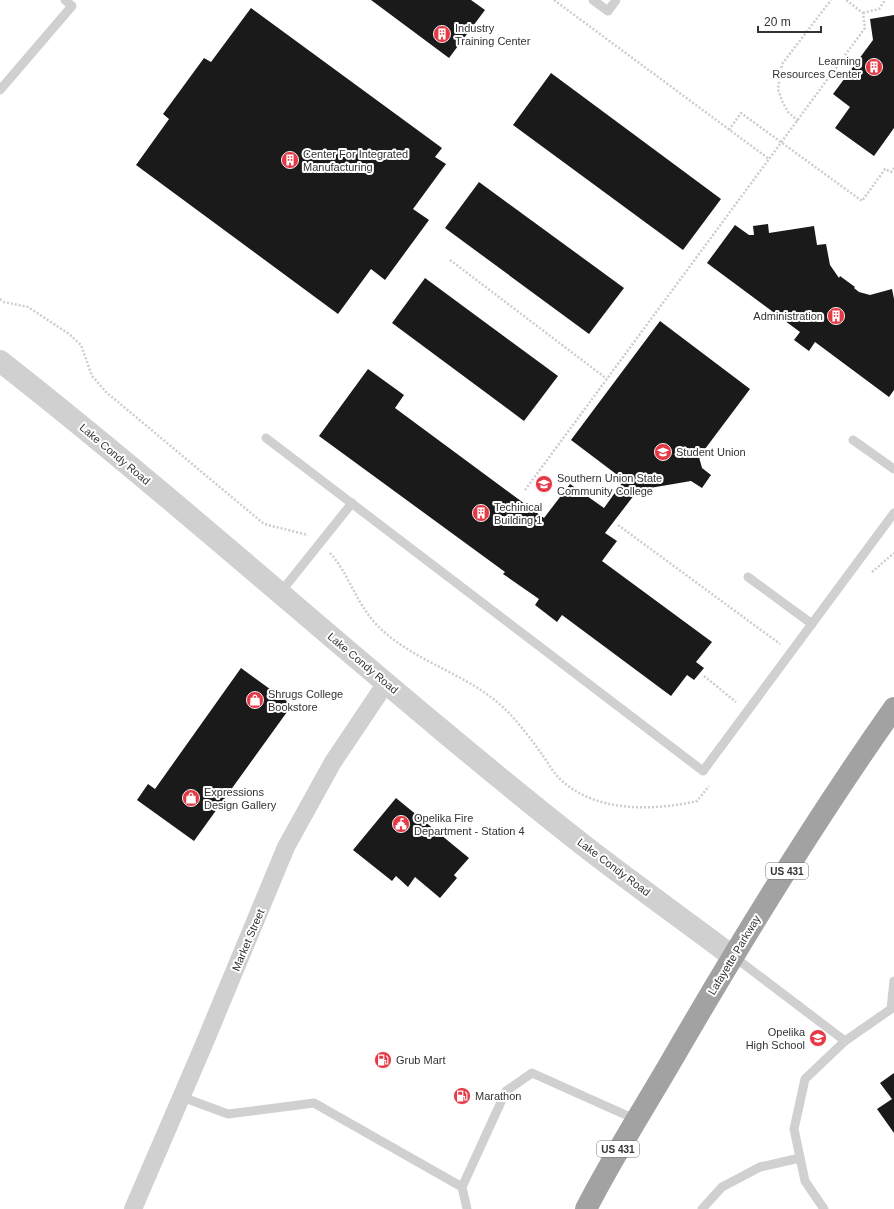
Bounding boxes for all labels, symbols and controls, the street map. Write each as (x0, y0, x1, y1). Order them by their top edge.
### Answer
scale bar (758, 8, 821, 34)
text: 20 m (764, 15, 791, 29)
place label: Industry Training Center (455, 22, 531, 47)
building icon: Industry Training Center (432, 24, 452, 44)
place label: Learning Resources Center (772, 55, 861, 80)
building icon: Learning Resources Center (864, 57, 884, 77)
place label: Center For Integrated Manufacturing (303, 148, 408, 173)
building icon: Center For Integrated Manufacturing (280, 150, 300, 170)
building icon: Administration (826, 306, 846, 326)
place label: Administration (753, 310, 823, 322)
street label: Lake Condy Road (77, 421, 153, 487)
school or university icon: Student Union (653, 442, 673, 462)
place label: Student Union (676, 446, 746, 458)
place label: Southern Union State Community College (557, 472, 662, 497)
school or university icon: Southern Union State Community College (534, 474, 554, 494)
place label: Techinical Building 1 (494, 501, 542, 526)
building icon: Techinical Building 1 (471, 503, 491, 523)
street label: Lake Condy Road (325, 630, 401, 696)
place label: Shrugs College Bookstore (268, 688, 343, 713)
shop icon: Shrugs College Bookstore (245, 690, 265, 710)
place label: Expressions Design Gallery (204, 786, 277, 811)
shop icon: Expressions Design Gallery (181, 788, 201, 808)
place label: Opelika Fire Department - Station 4 (414, 812, 525, 837)
public building icon: Opelika Fire Department - Station 4 (391, 814, 411, 834)
street label: Lake Condy Road (575, 836, 653, 898)
road number: US 431 (766, 863, 808, 879)
street label: Market Street (230, 907, 266, 973)
street label: Lafayette Parkway (706, 913, 763, 997)
place label: Opelika High School (746, 1026, 806, 1051)
school or university icon: Opelika High School (808, 1028, 828, 1048)
fuel station icon: Grub Mart (373, 1050, 393, 1070)
place label: Grub Mart (396, 1054, 446, 1066)
fuel station icon: Marathon (452, 1086, 472, 1106)
place label: Marathon (475, 1090, 521, 1102)
road number: US 431 (597, 1141, 639, 1157)

